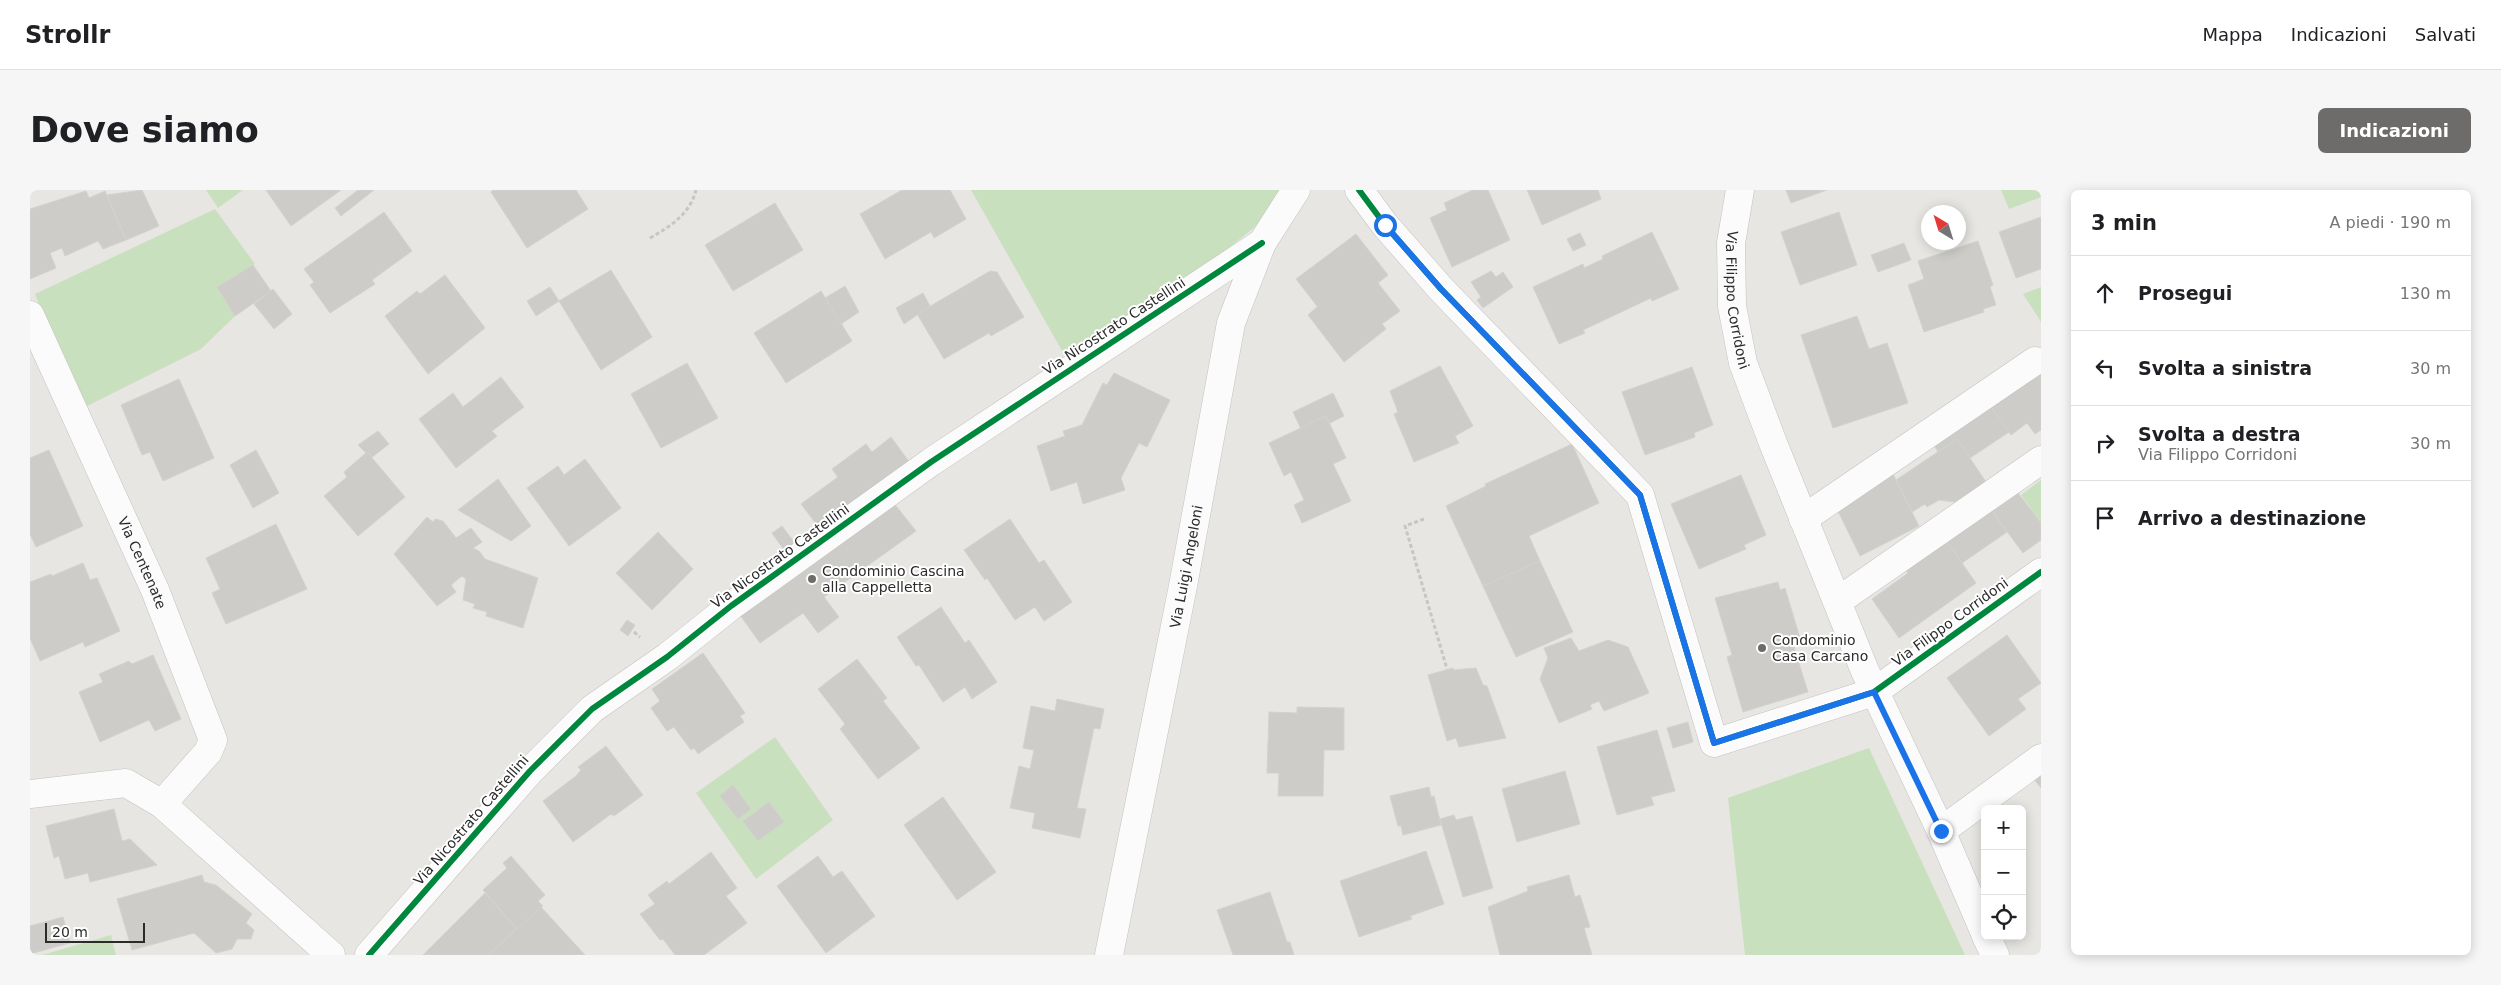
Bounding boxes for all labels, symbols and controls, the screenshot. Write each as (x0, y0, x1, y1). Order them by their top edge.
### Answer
text: Strollr (25, 21, 110, 49)
text: Mappa (2202, 24, 2263, 45)
text: Indicazioni (2291, 24, 2387, 45)
text: Salvati (2415, 24, 2476, 45)
button: Indicazioni (2318, 108, 2471, 153)
text: Dove siamo (30, 110, 259, 150)
north arrow (1921, 205, 1966, 250)
text: 3 min (2091, 211, 2157, 235)
text: A piedi · 190 m (2329, 213, 2451, 232)
route start (1374, 214, 1397, 237)
street label: Via Filippo Corridoni (1723, 229, 1753, 371)
street label: Via Nicostrato Castellini (1040, 274, 1188, 378)
icon: ahead (2091, 279, 2119, 307)
text: Prosegui (2138, 282, 2232, 304)
text: 130 m (2400, 284, 2451, 303)
icon: left (2091, 354, 2119, 382)
text: Svolta a sinistra (2138, 357, 2312, 379)
text: 30 m (2410, 359, 2451, 378)
text: Svolta a destra (2138, 423, 2301, 445)
icon: right (2091, 429, 2119, 457)
text: 30 m (2410, 434, 2451, 453)
text: Via Filippo Corridoni (2138, 445, 2297, 464)
street label: Via Nicostrato Castellini (708, 501, 852, 611)
street label: Via Luigi Angeloni (1167, 504, 1206, 630)
icon: arrive (2091, 504, 2119, 532)
text: Arrivo a destinazione (2138, 507, 2366, 529)
street label: Via Centenate (115, 514, 170, 611)
place label: Condominio Cascina alla Cappelletta (822, 563, 965, 595)
marker: Condominio Cascina alla Cappelletta (806, 573, 818, 585)
street label: Via Filippo Corridoni (1889, 575, 2011, 669)
place label: Condominio Casa Carcano (1772, 632, 1868, 664)
marker: Condominio Casa Carcano (1756, 642, 1768, 654)
street label: Via Nicostrato Castellini (410, 752, 532, 888)
map controls (1981, 805, 2026, 940)
button: + (1981, 805, 2026, 850)
route end (1930, 820, 1953, 843)
button: − (1981, 850, 2026, 895)
button: locate (1981, 895, 2026, 940)
scale bar (45, 920, 145, 943)
text: 20 m (52, 924, 88, 940)

